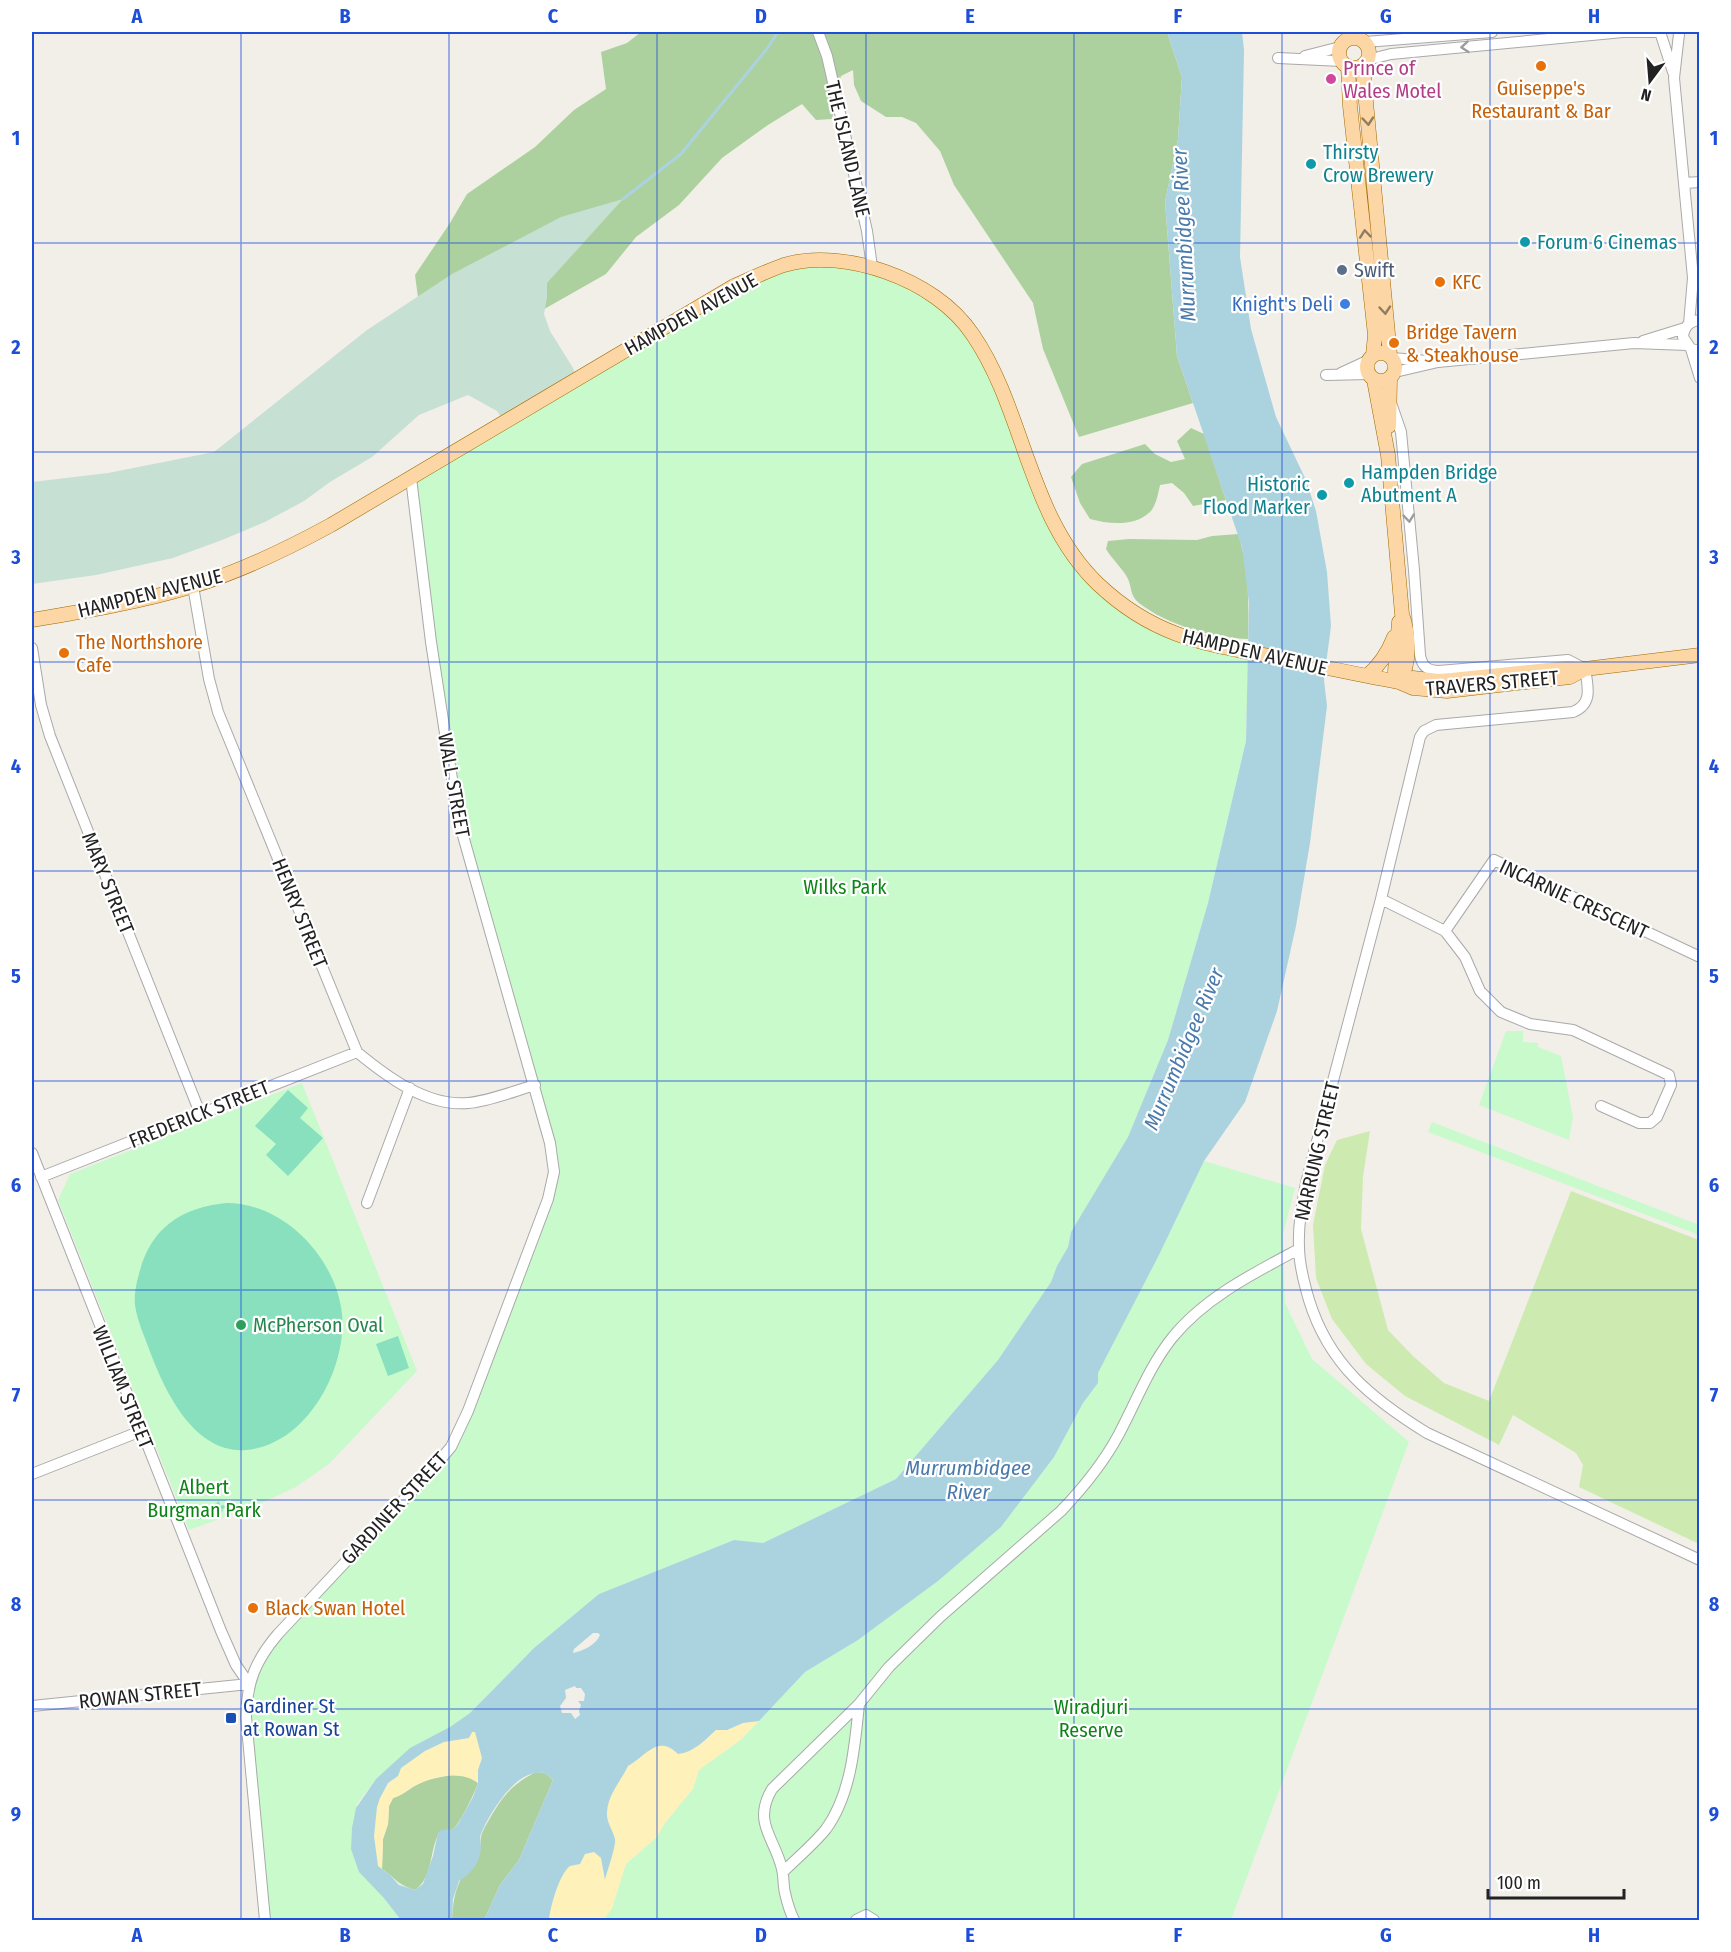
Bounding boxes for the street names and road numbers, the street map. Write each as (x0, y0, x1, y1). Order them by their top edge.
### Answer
street label: THE ISLAND LANE (821, 78, 875, 220)
street label: HAMPDEN AVENUE (620, 268, 762, 360)
street label: HAMPDEN AVENUE (75, 563, 225, 623)
street label: HAMPDEN AVENUE (1180, 624, 1330, 680)
street label: TRAVERS STREET (1425, 665, 1560, 701)
street label: WALL STREET (433, 731, 475, 840)
street label: MARY STREET (77, 829, 140, 938)
street label: INCARNIE CRESCENT (1496, 854, 1653, 944)
street label: HENRY STREET (267, 855, 333, 972)
street label: FREDERICK STREET (125, 1075, 273, 1153)
street label: NARRUNG STREET (1289, 1078, 1345, 1223)
street label: WILLIAM STREET (87, 1322, 159, 1453)
street label: GARDINER STREET (336, 1446, 453, 1569)
street label: ROWAN STREET (77, 1677, 203, 1713)

